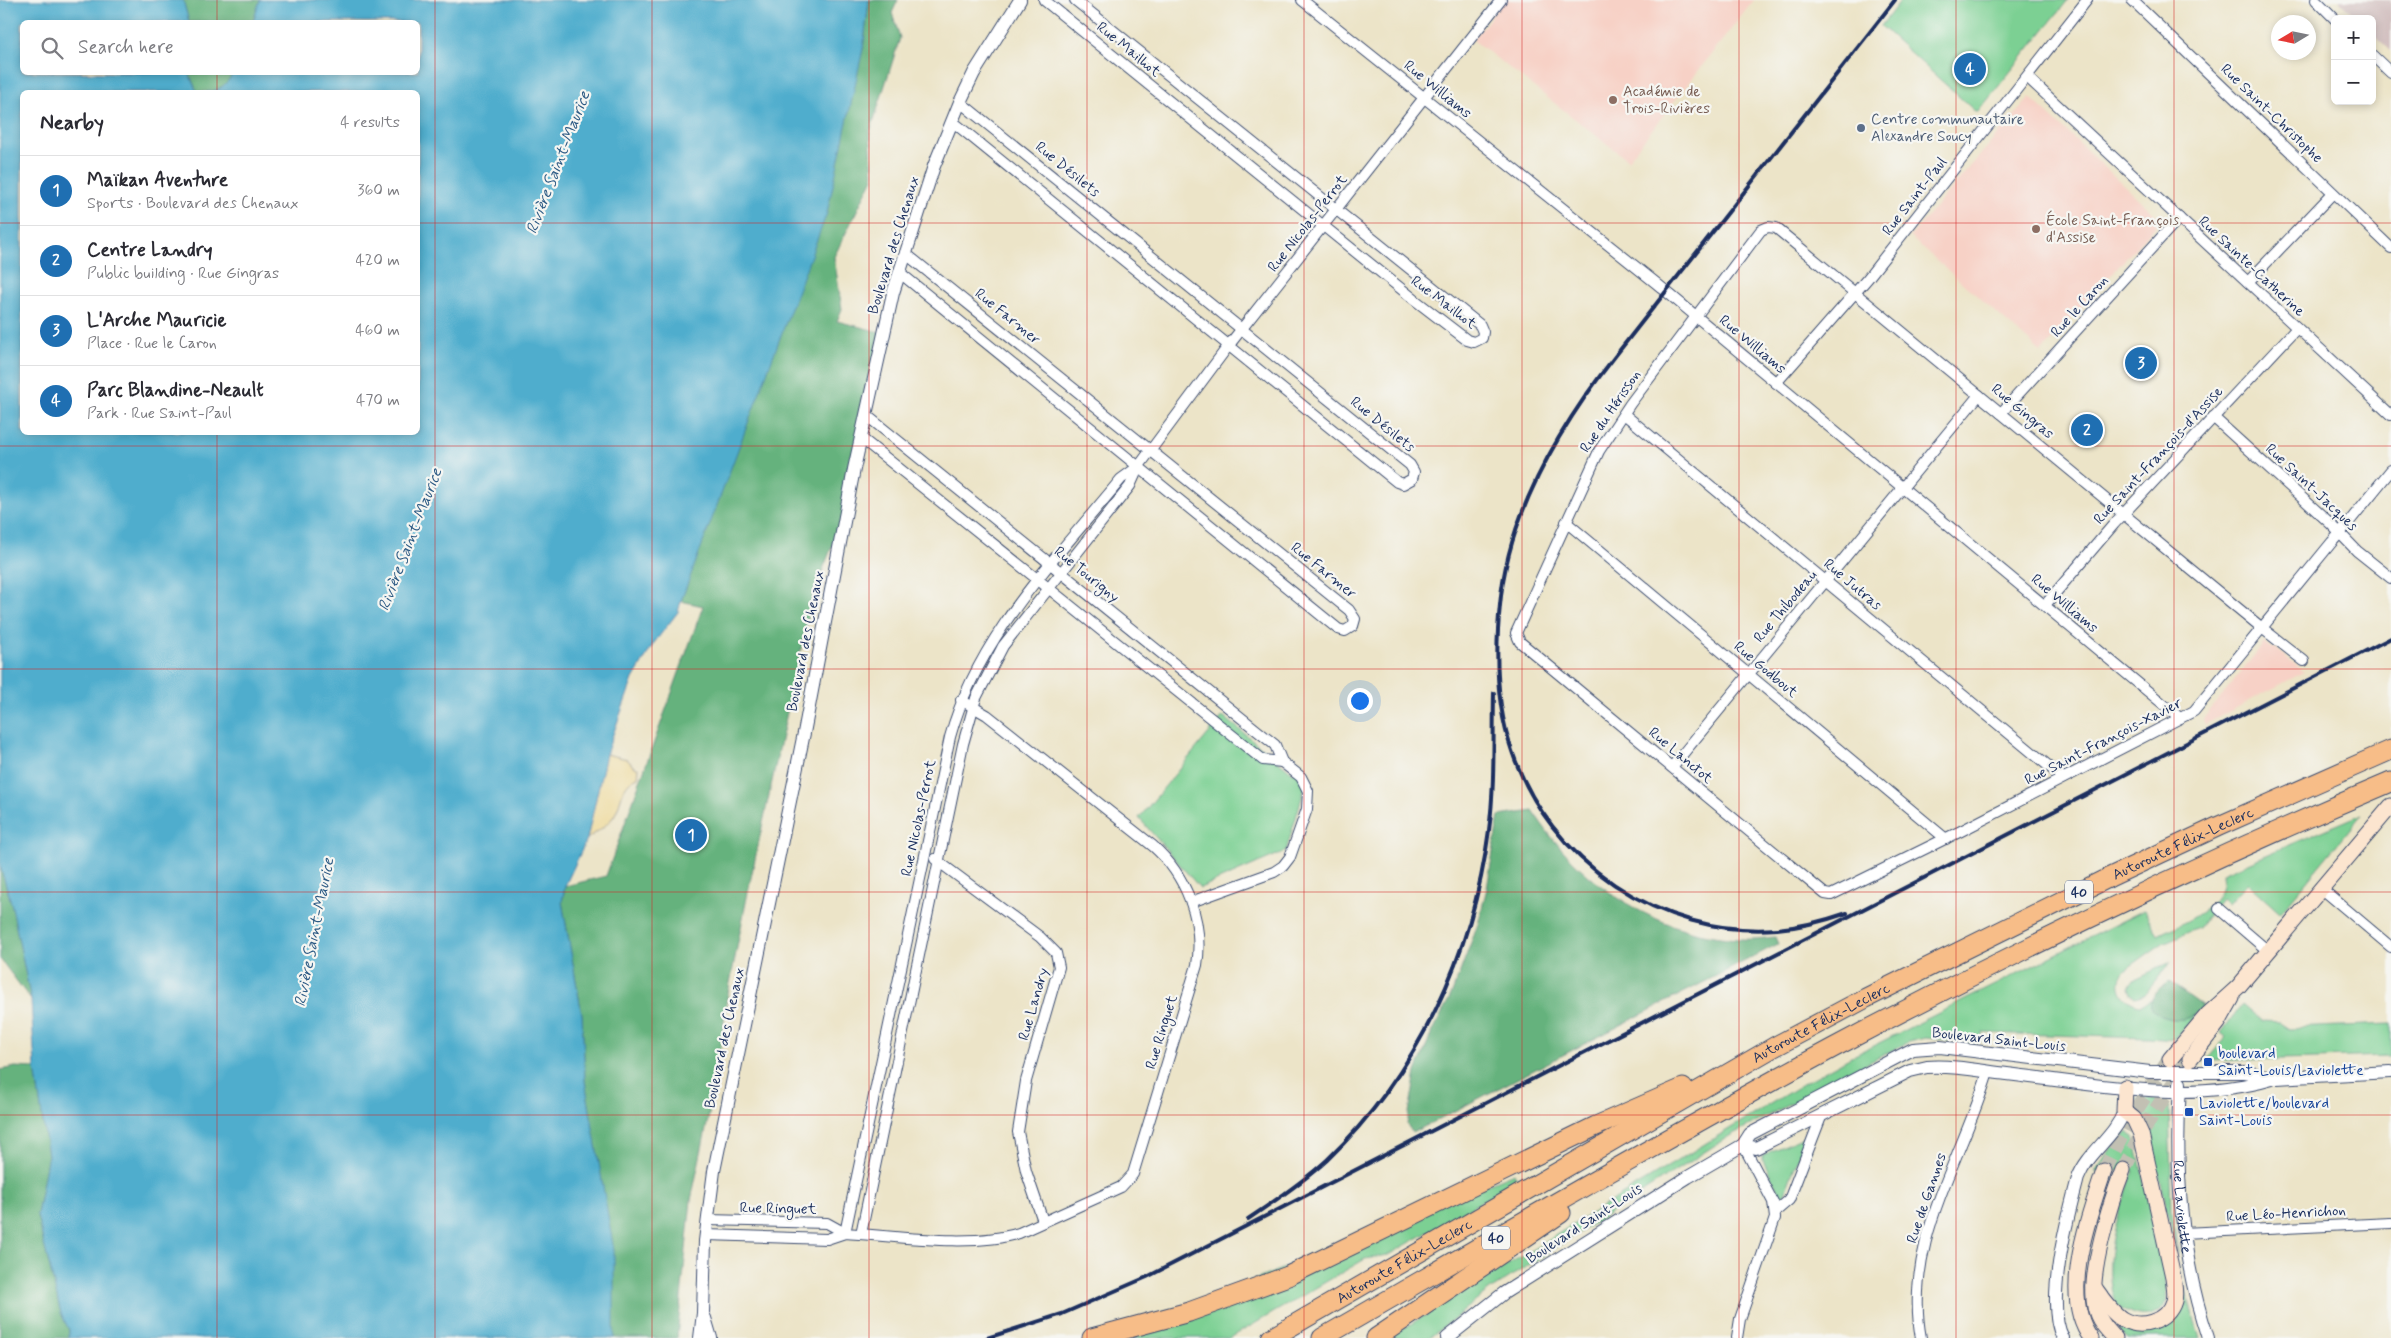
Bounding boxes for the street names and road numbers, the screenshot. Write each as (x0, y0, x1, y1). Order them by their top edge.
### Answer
street label: Rue Mailhot (1092, 18, 1165, 82)
street label: Rue Williams (1399, 56, 1476, 124)
street label: Rue Saint-Christophe (2216, 60, 2327, 168)
street label: Rue Désilets (1031, 137, 1104, 202)
street label: Rue Saint-Paul (1878, 153, 1952, 240)
street label: Rue Nicolas-Perrot (1263, 171, 1352, 277)
street label: Boulevard des Chenaux (863, 174, 925, 317)
street label: Rue Sainte-Catherine (2194, 212, 2309, 321)
street label: Rue Mailhot (1406, 271, 1481, 334)
street label: Rue le Caron (2046, 271, 2113, 342)
street label: Rue Farmer (970, 284, 1045, 350)
street label: Rue Williams (1714, 311, 1790, 379)
street label: Rue du Hérisson (1576, 366, 1646, 457)
street label: Rue Gingras (1986, 380, 2058, 445)
street label: Rue Saint-François-d'Assise (2089, 382, 2228, 529)
street label: Rue Désilets (1346, 392, 1419, 457)
street label: Rue Saint-Jacques (2261, 440, 2362, 536)
street label: Rue Farmer (1286, 538, 1361, 604)
street label: Rue Tourigny (1049, 542, 1124, 608)
street label: Rue Jutras (1819, 555, 1886, 615)
street label: Rue Thibodeau (1750, 566, 1822, 647)
street label: Boulevard des Chenaux (783, 569, 830, 713)
street label: Rue Williams (2026, 570, 2102, 638)
street label: Rue Godbout (1729, 637, 1802, 703)
street label: Rue Saint-François-Xavier (2021, 693, 2186, 790)
street label: Rue Lanctot (1644, 723, 1717, 789)
street label: Rue Nicolas-Perrot (897, 758, 941, 878)
street label: Autoroute Félix-Leclerc (2109, 803, 2257, 885)
road number: 40 (2065, 880, 2093, 904)
street label: Rue Landry (1014, 965, 1054, 1043)
street label: Boulevard des Chenaux (700, 966, 750, 1110)
street label: Autoroute Félix-Leclerc (1749, 979, 1894, 1068)
street label: Rue Ringuet (1141, 993, 1184, 1072)
street label: Boulevard Saint-Louis (1931, 1023, 2067, 1057)
street label: Rue de Gannes (1902, 1150, 1952, 1246)
street label: Rue Laviolette (2168, 1160, 2196, 1255)
street label: Boulevard Saint-Louis (1523, 1179, 1647, 1269)
street label: Rue Ringuet (739, 1198, 817, 1221)
street label: Rue Léo-Henrichon (2226, 1201, 2346, 1227)
street label: Autoroute Félix-Leclerc (1333, 1215, 1476, 1309)
road number: 40 (1482, 1226, 1510, 1250)

